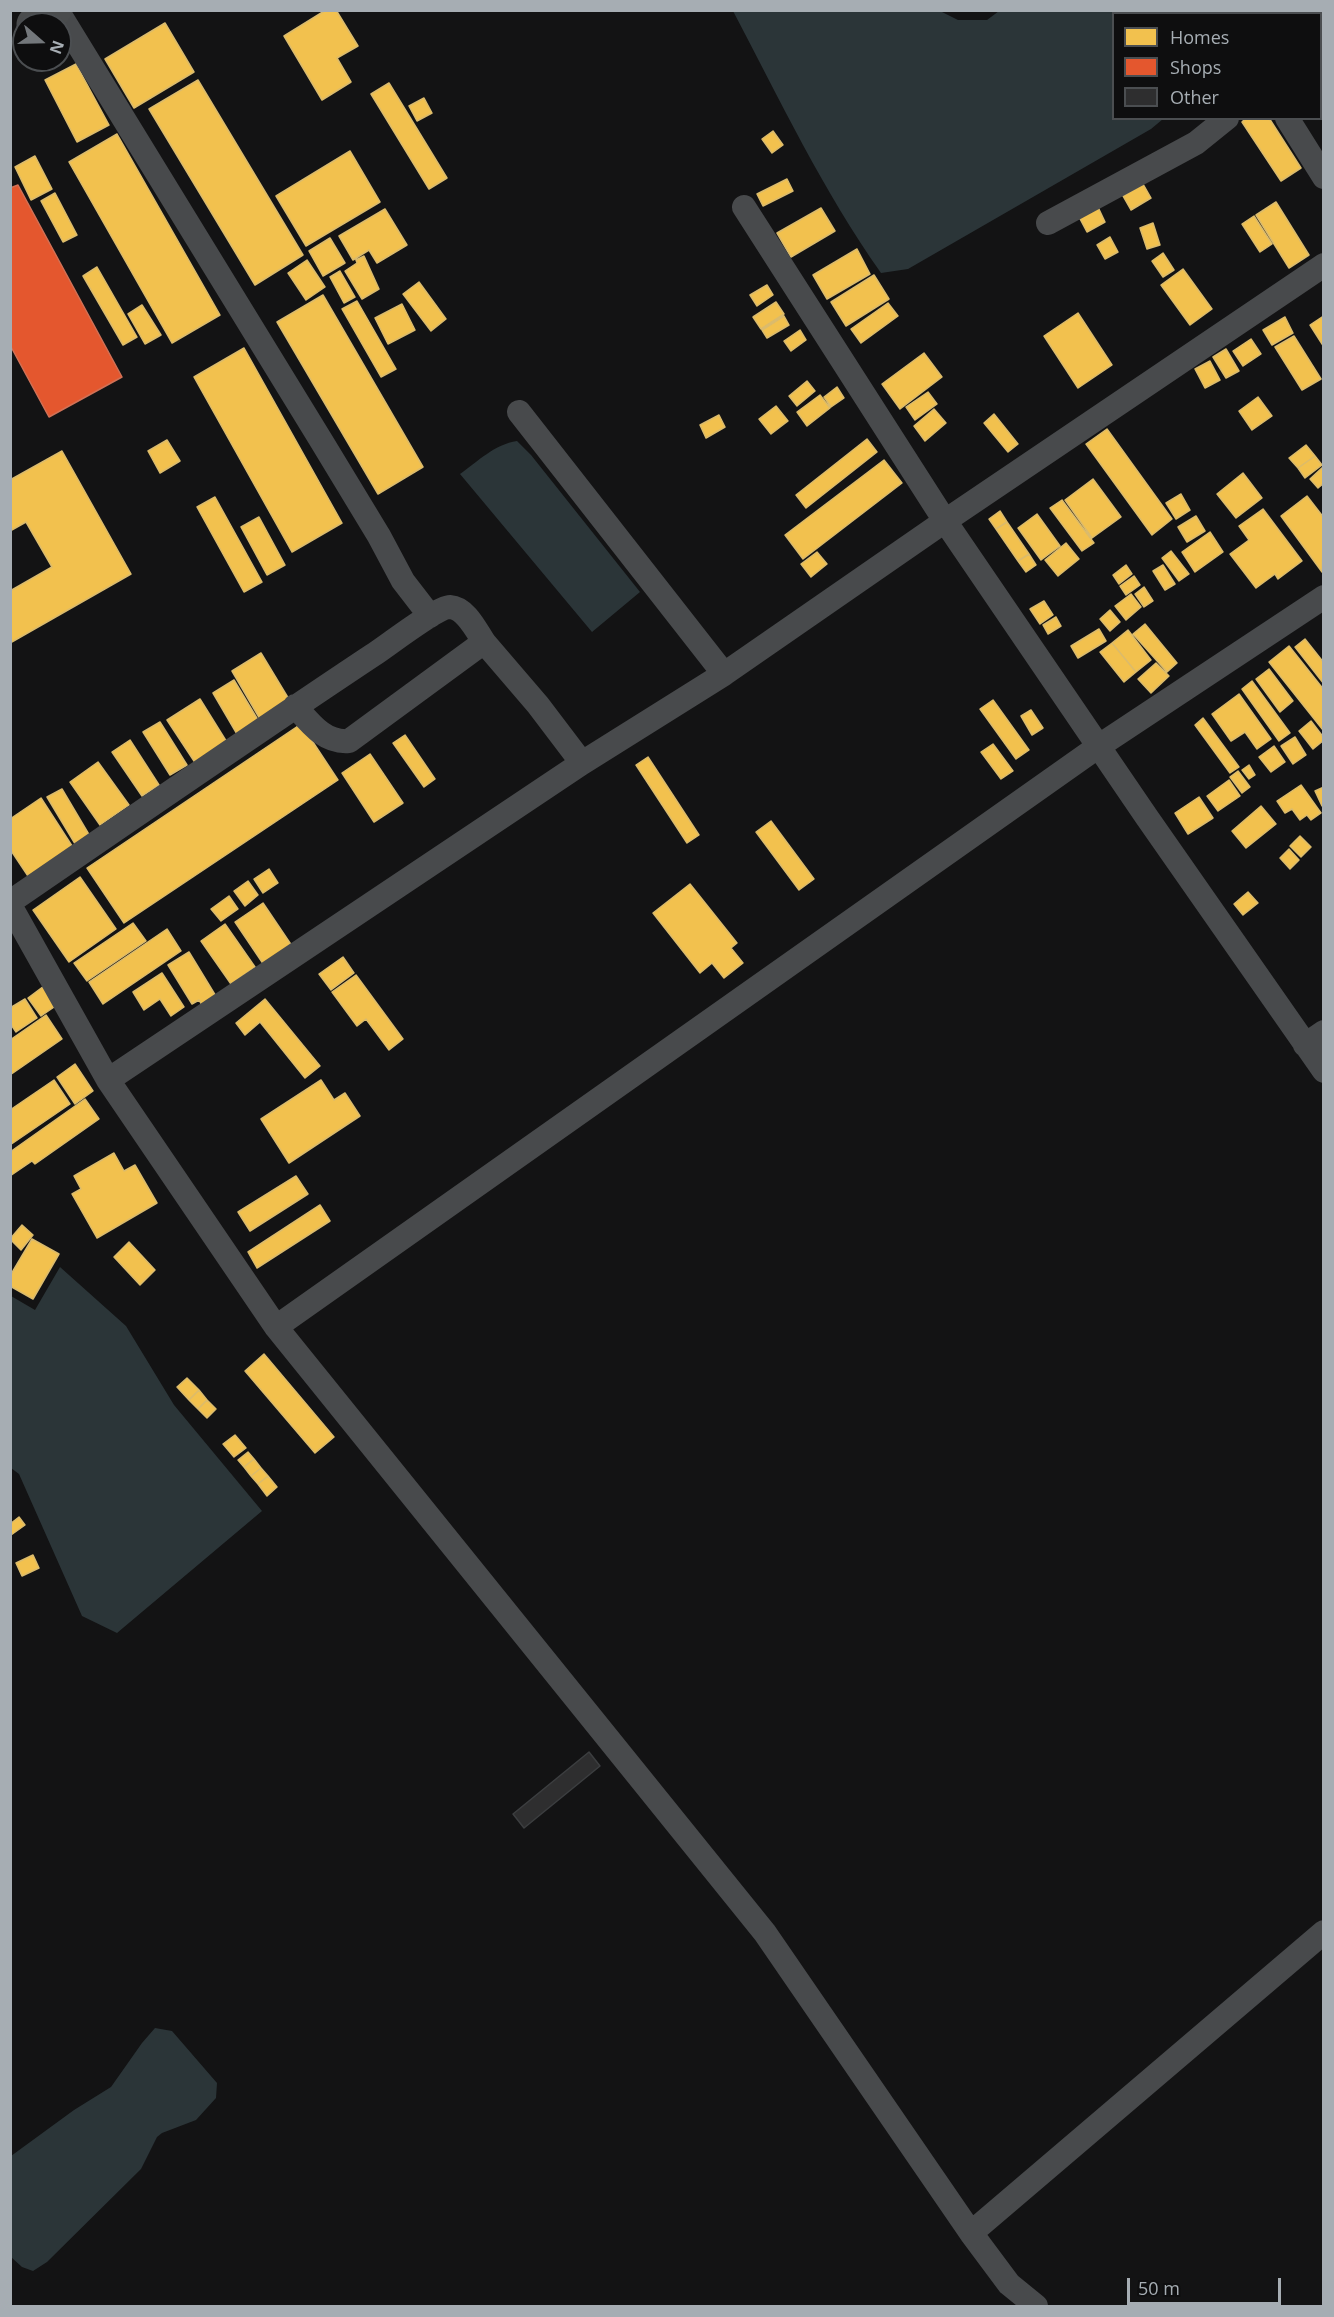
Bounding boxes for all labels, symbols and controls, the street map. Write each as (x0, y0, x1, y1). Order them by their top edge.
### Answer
north arrow (12, 12, 72, 72)
legend (1112, 12, 1322, 120)
text: Homes (1170, 25, 1229, 49)
text: N (44, 38, 70, 57)
text: Shops (1170, 55, 1221, 79)
text: Other (1170, 85, 1219, 109)
scale bar (1130, 2266, 1284, 2304)
text: 50 m (1138, 2276, 1180, 2300)

